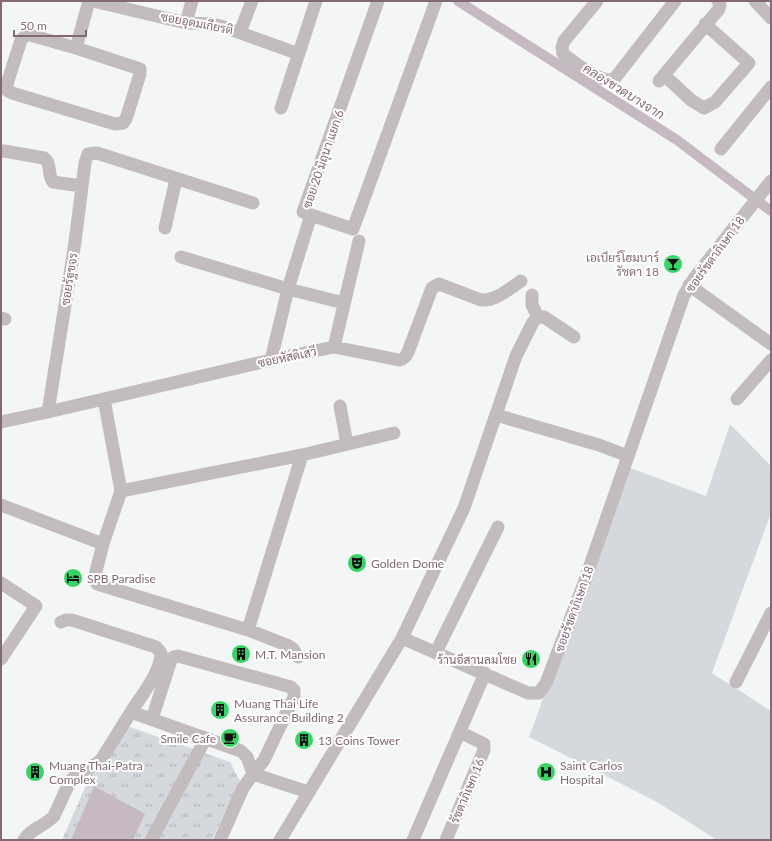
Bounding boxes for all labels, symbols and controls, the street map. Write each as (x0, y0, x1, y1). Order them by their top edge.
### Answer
street label: ซอยอุดมเกียรติ (159, 9, 234, 39)
scale bar (14, 12, 86, 38)
text: 50 m (20, 18, 47, 33)
water label: คลองชวดบางจาก (580, 60, 668, 122)
street label: ซอย 20 มิถุนา แยก 6 (299, 108, 349, 211)
street label: ซอยรัชดาภิเษก 18 (682, 213, 748, 295)
place label: เอเบียร์โฮมบาร์ รัชดา 18 (586, 250, 659, 279)
street label: ซอยรัฐขจร (57, 251, 82, 307)
bar icon: เอเบียร์โฮมบาร์ รัชดา 18 (662, 253, 684, 275)
street label: ซอยหัสดิเสวี (256, 343, 318, 371)
theatre icon: Golden Dome (346, 552, 368, 574)
place label: Golden Dome (371, 556, 444, 571)
street label: ซอยรัชดาภิเษก 18 (551, 564, 597, 654)
hotel icon: SPB Paradise (62, 567, 84, 589)
place label: SPB Paradise (87, 571, 156, 586)
building icon: M.T. Mansion (230, 643, 252, 665)
place label: M.T. Mansion (255, 647, 325, 662)
restaurant icon: ร้านอีสานลมโชย (520, 648, 542, 670)
place label: ร้านอีสานลมโชย (437, 652, 517, 667)
place label: Muang Thai Life Assurance Building 2 (234, 696, 344, 725)
building icon: Muang Thai Life Assurance Building 2 (209, 699, 231, 721)
cafe icon: Smile Cafe (219, 727, 241, 749)
building icon: 13 Coins Tower (293, 729, 315, 751)
place label: Smile Cafe (160, 731, 216, 746)
place label: 13 Coins Tower (318, 733, 400, 748)
street label: รัชดาภิเษก 16 (447, 756, 487, 826)
place label: Muang Thai-Patra Complex (49, 758, 143, 787)
place label: Saint Carlos Hospital (560, 758, 622, 787)
building icon: Muang Thai-Patra Complex (24, 761, 46, 783)
hospital icon: Saint Carlos Hospital (535, 761, 557, 783)

